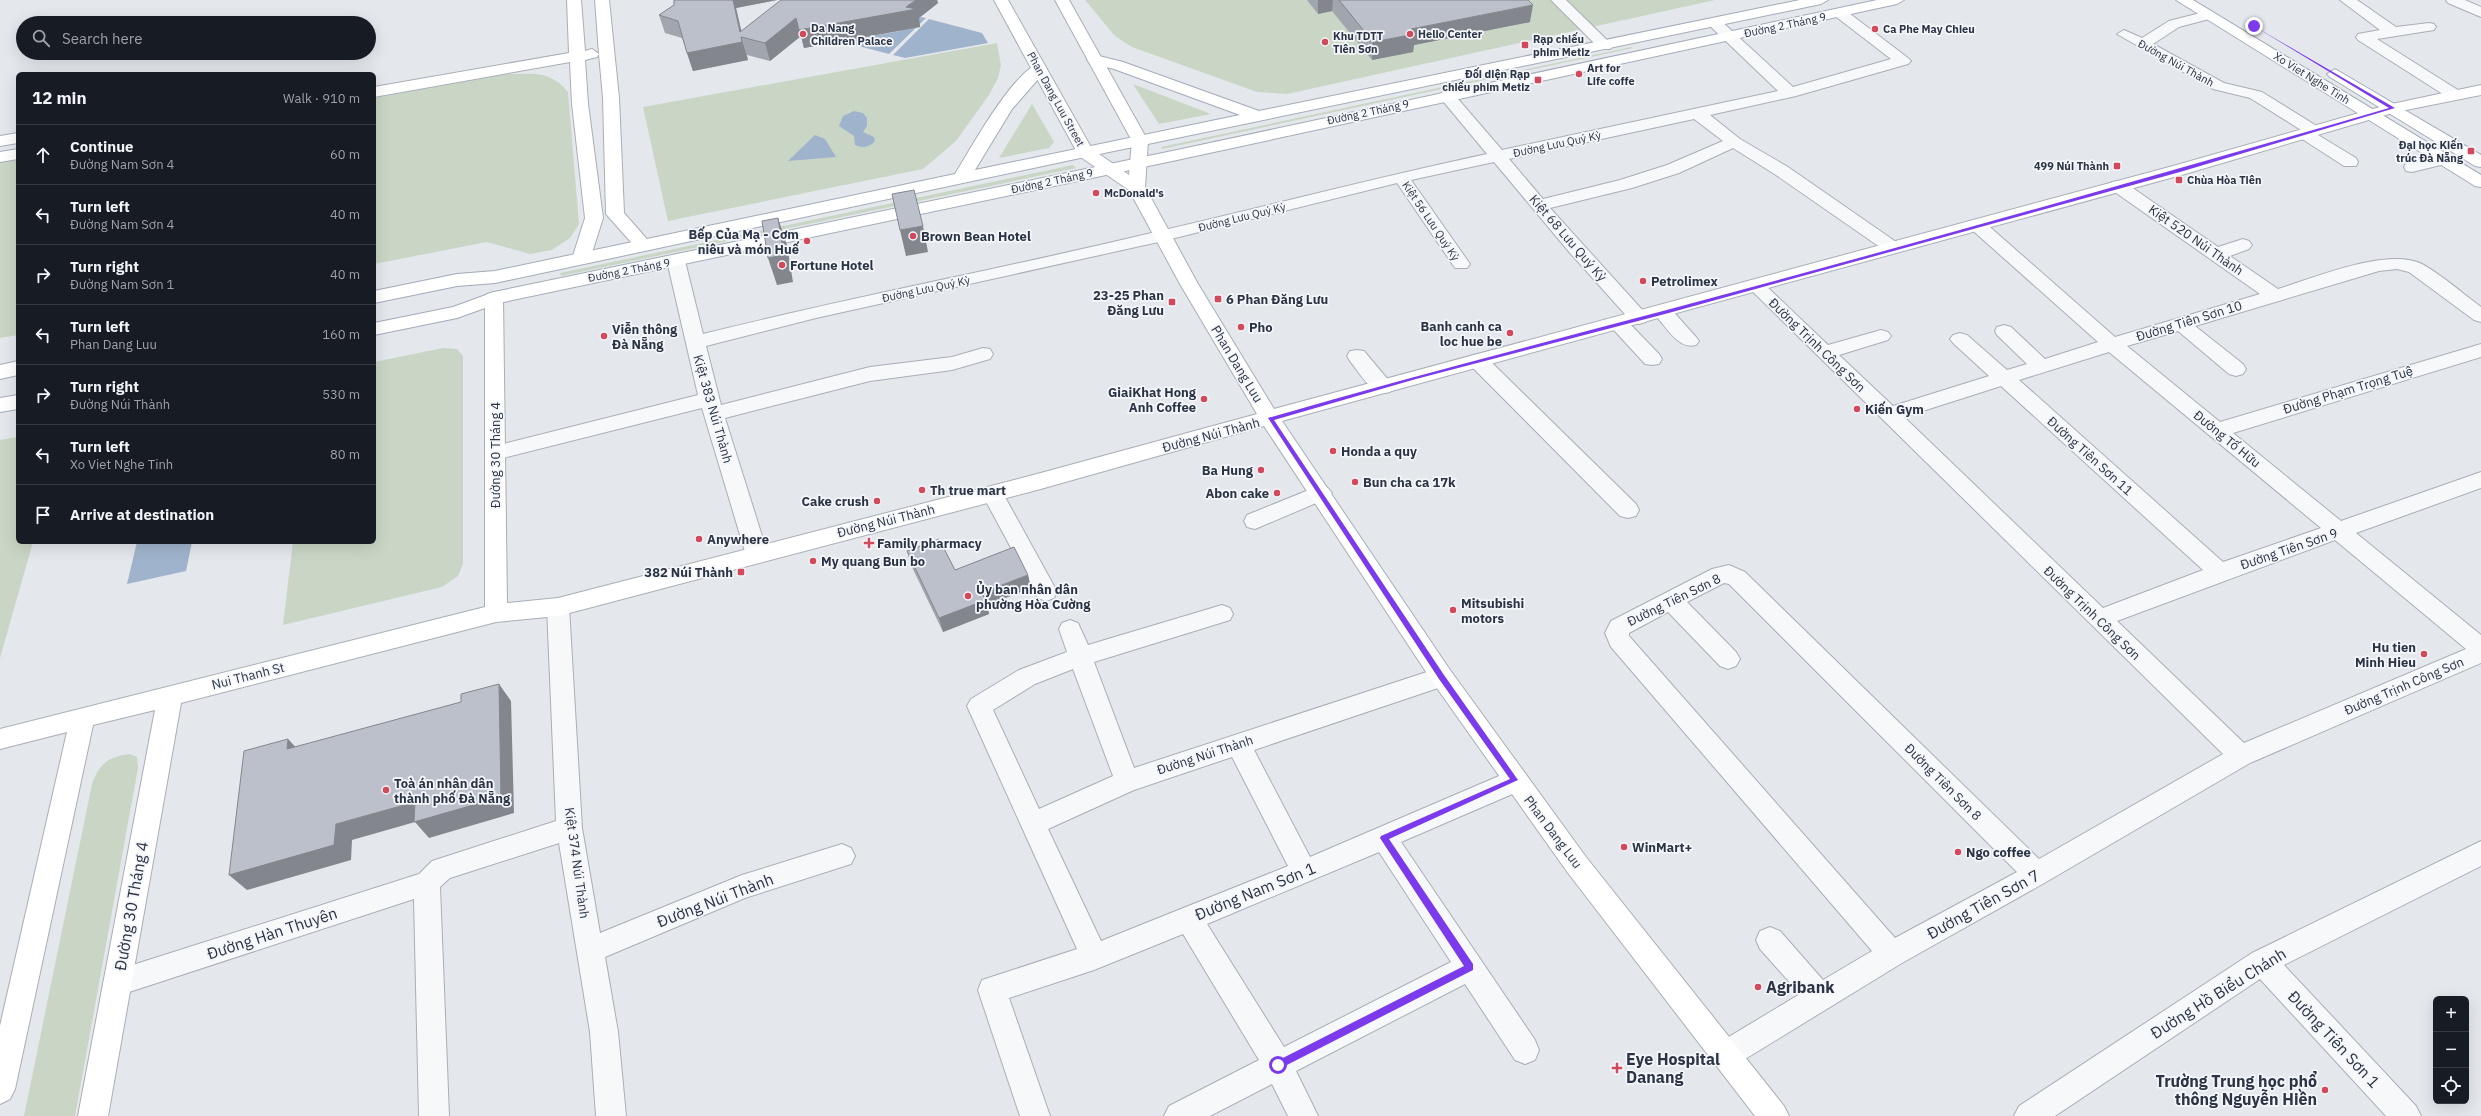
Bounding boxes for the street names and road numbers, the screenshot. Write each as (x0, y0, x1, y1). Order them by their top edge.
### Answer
street label: Đường 2 Tháng 9 (1743, 9, 1827, 41)
street label: Đường Núi Thành (2136, 36, 2216, 90)
street label: Phan Dang Luu Street (1024, 49, 1088, 149)
street label: Xo Viet Nghe Tinh (2271, 49, 2353, 107)
street label: Đường 2 Tháng 9 (1326, 96, 1410, 128)
street label: Đường Lưu Quý Kỳ (1512, 128, 1603, 160)
street label: Đường 2 Tháng 9 (1010, 165, 1094, 197)
street label: Kiệt 56 Lưu Quý Kỳ (1399, 179, 1463, 264)
street label: Kiệt 68 Lưu Quý Kỳ (1526, 191, 1611, 285)
street label: Đường Lưu Quý Kỳ (1197, 199, 1288, 235)
street label: Kiệt 520 Núi Thành (2145, 201, 2247, 279)
street label: Đường 2 Tháng 9 (587, 255, 671, 285)
street label: Đường Lưu Quý Kỳ (881, 273, 972, 305)
street label: Đường Trịnh Công Sơn (1765, 294, 1869, 396)
street label: Đường Tiên Sơn 10 (2134, 297, 2244, 345)
street label: Phan Dang Luu (1207, 322, 1267, 406)
street label: Kiệt 383 Núi Thành (689, 353, 737, 465)
street label: Đường Phạm Trọng Tuệ (2281, 362, 2415, 418)
street label: Đường 30 Tháng 4 (487, 402, 504, 508)
street label: Đường Tố Hữu (2190, 407, 2264, 471)
street label: Đường Tiên Sơn 11 (2043, 413, 2137, 499)
street label: Đường Núi Thành (1160, 414, 1262, 456)
street label: Đường Núi Thành (835, 501, 937, 541)
street label: Đường Tiên Sơn 9 (2238, 524, 2340, 574)
street label: Đường Trịnh Công Sơn (2040, 562, 2144, 664)
street label: Đường Tiên Sơn 8 (1624, 570, 1724, 630)
street label: Đường Trịnh Công Sơn (2342, 653, 2466, 719)
street label: Nui Thanh St (210, 659, 286, 693)
street label: Đường Núi Thành (1155, 731, 1255, 779)
street label: Đường Tiên Sơn 8 (1901, 740, 1985, 824)
street label: Phan Dang Luu (1520, 792, 1586, 872)
street label: Kiệt 374 Núi Thành (561, 806, 593, 920)
street label: Đường 30 Tháng 4 (110, 840, 152, 972)
street label: Đường Nam Sơn 1 (1192, 858, 1318, 924)
street label: Đường Tiên Sơn 7 (1923, 865, 2043, 943)
street label: Đường Núi Thành (654, 869, 776, 931)
street label: Đường Hàn Thuyên (204, 902, 340, 964)
street label: Đường Hồ Biểu Chánh (2147, 943, 2289, 1043)
street label: Đường Tiên Sơn 1 (2284, 986, 2384, 1092)

